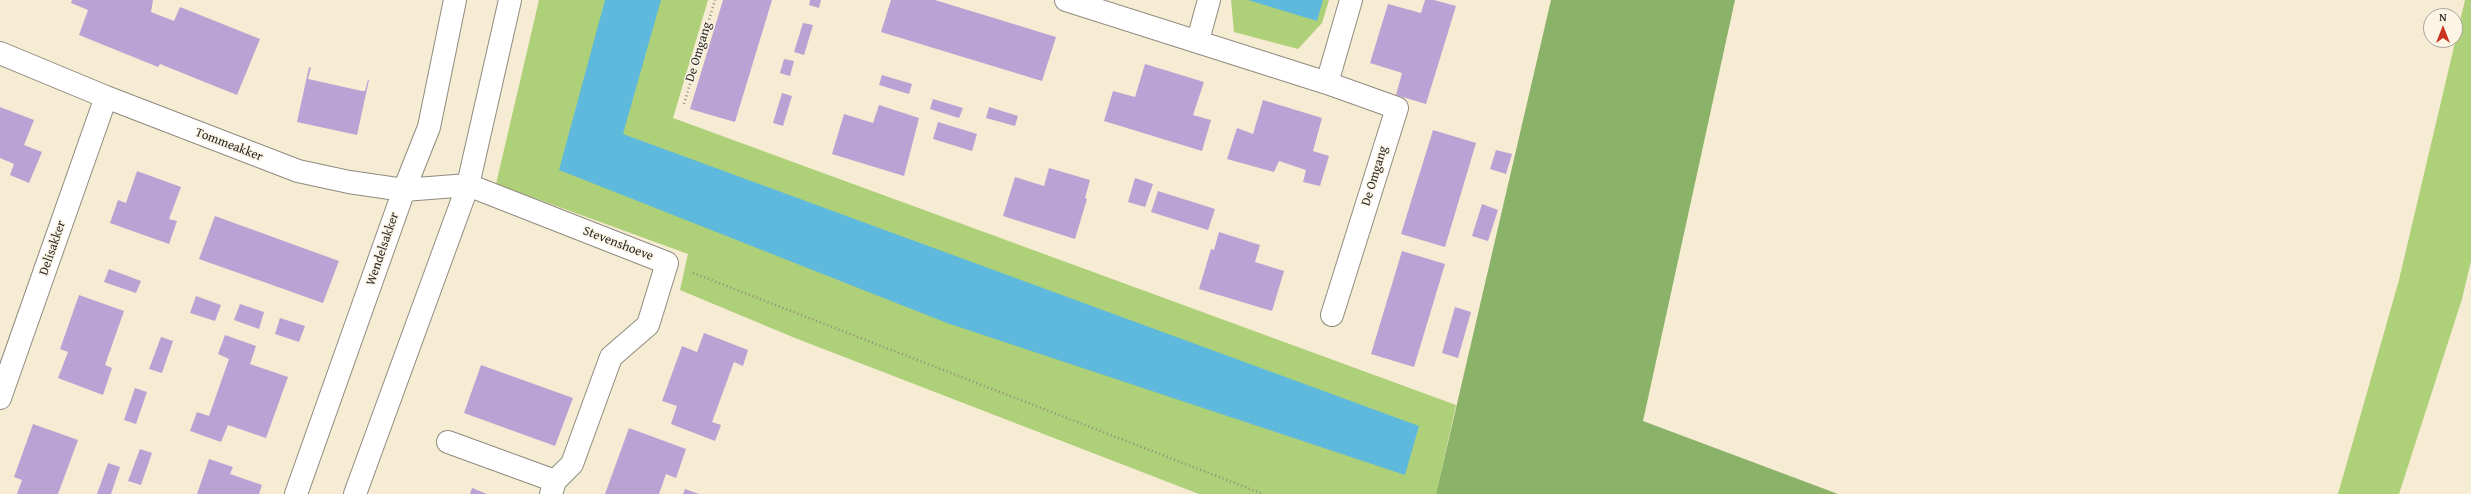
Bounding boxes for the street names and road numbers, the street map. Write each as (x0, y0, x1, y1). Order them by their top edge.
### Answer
street label: De Omgang (683, 20, 715, 84)
street label: Tommeakker (193, 125, 265, 165)
street label: De Omgang (1359, 144, 1391, 208)
street label: Wendelsakker (363, 210, 403, 288)
street label: Delisakker (36, 219, 70, 277)
street label: Stevenshoeve (581, 223, 655, 265)

